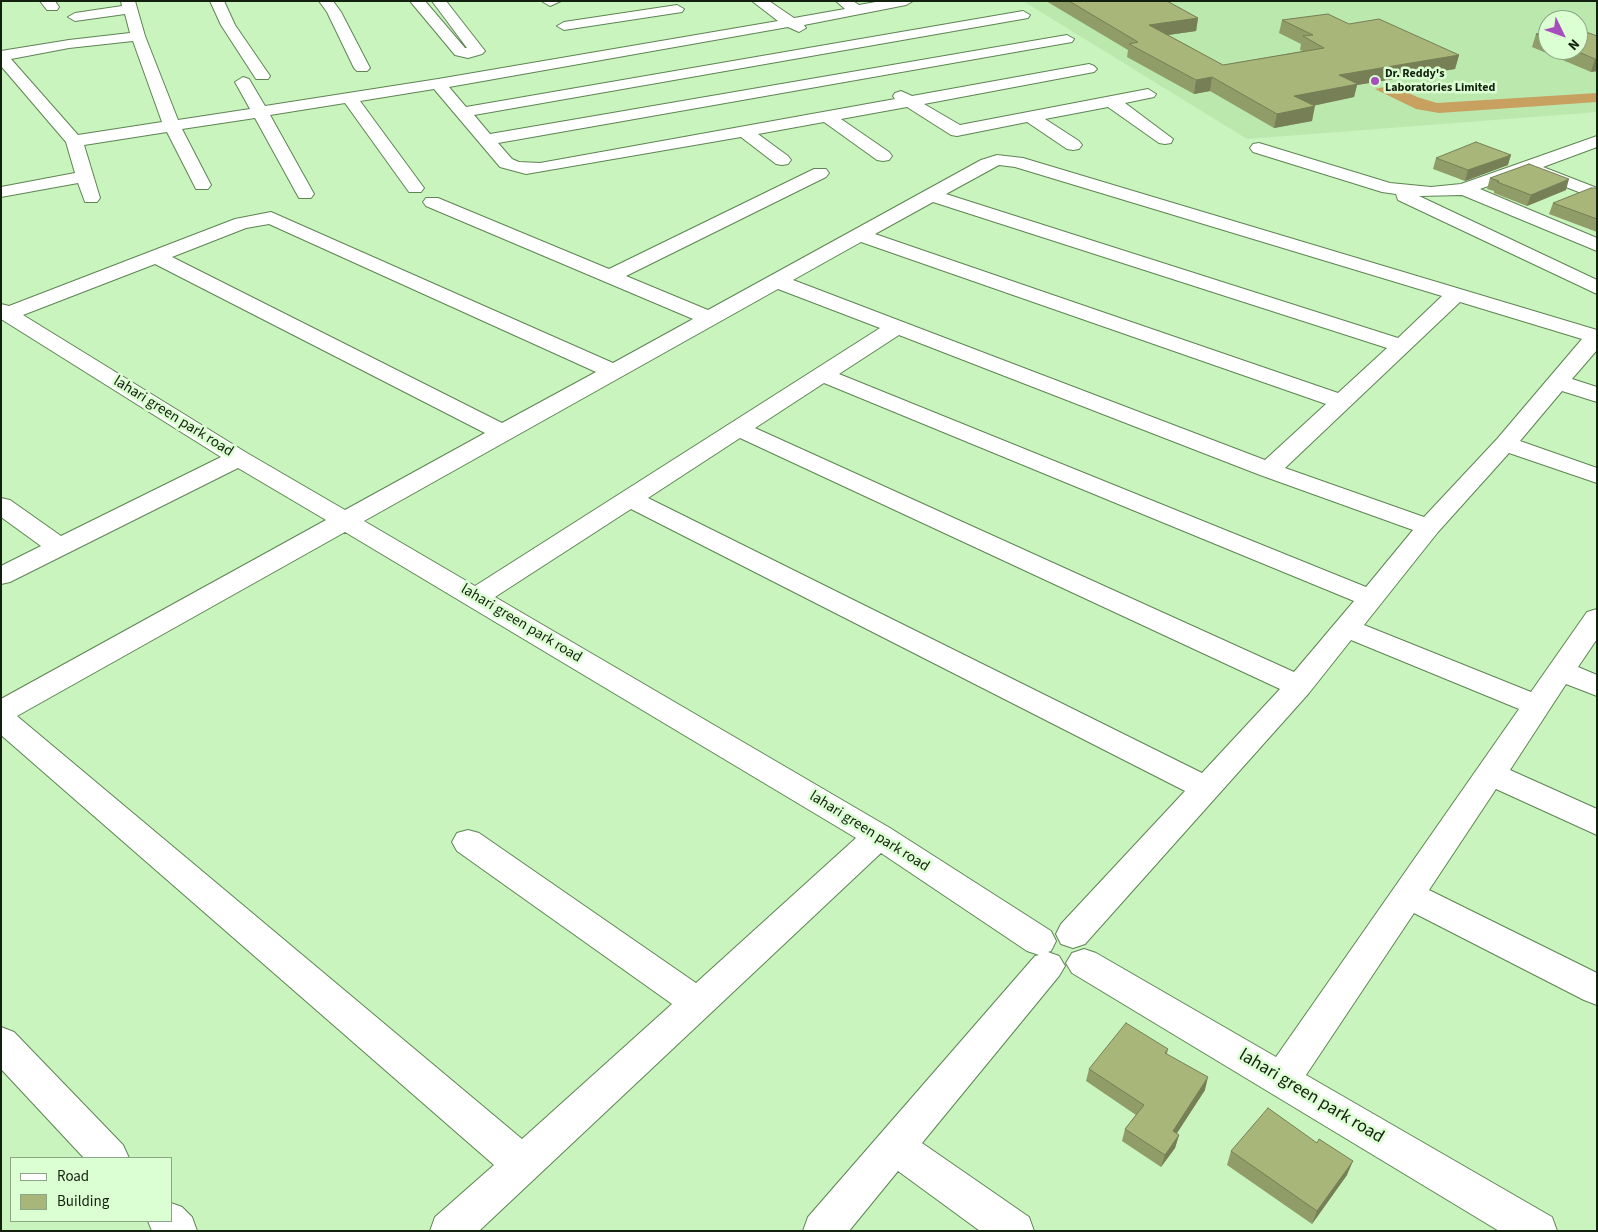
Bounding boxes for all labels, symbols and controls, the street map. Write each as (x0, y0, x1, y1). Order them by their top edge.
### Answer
north arrow (1538, 10, 1588, 60)
text: N (1563, 34, 1584, 55)
place label: Dr. Reddy's Laboratories Limited (1385, 67, 1495, 95)
marker: Dr. Reddy's Laboratories Limited (1369, 75, 1381, 87)
street label: lahari green park road (110, 373, 236, 461)
street label: lahari green park road (457, 581, 585, 667)
street label: lahari green park road (806, 788, 932, 876)
street label: lahari green park road (1235, 1045, 1387, 1149)
legend (10, 1157, 172, 1222)
text: Road (57, 1166, 89, 1187)
text: Building (57, 1191, 109, 1212)

